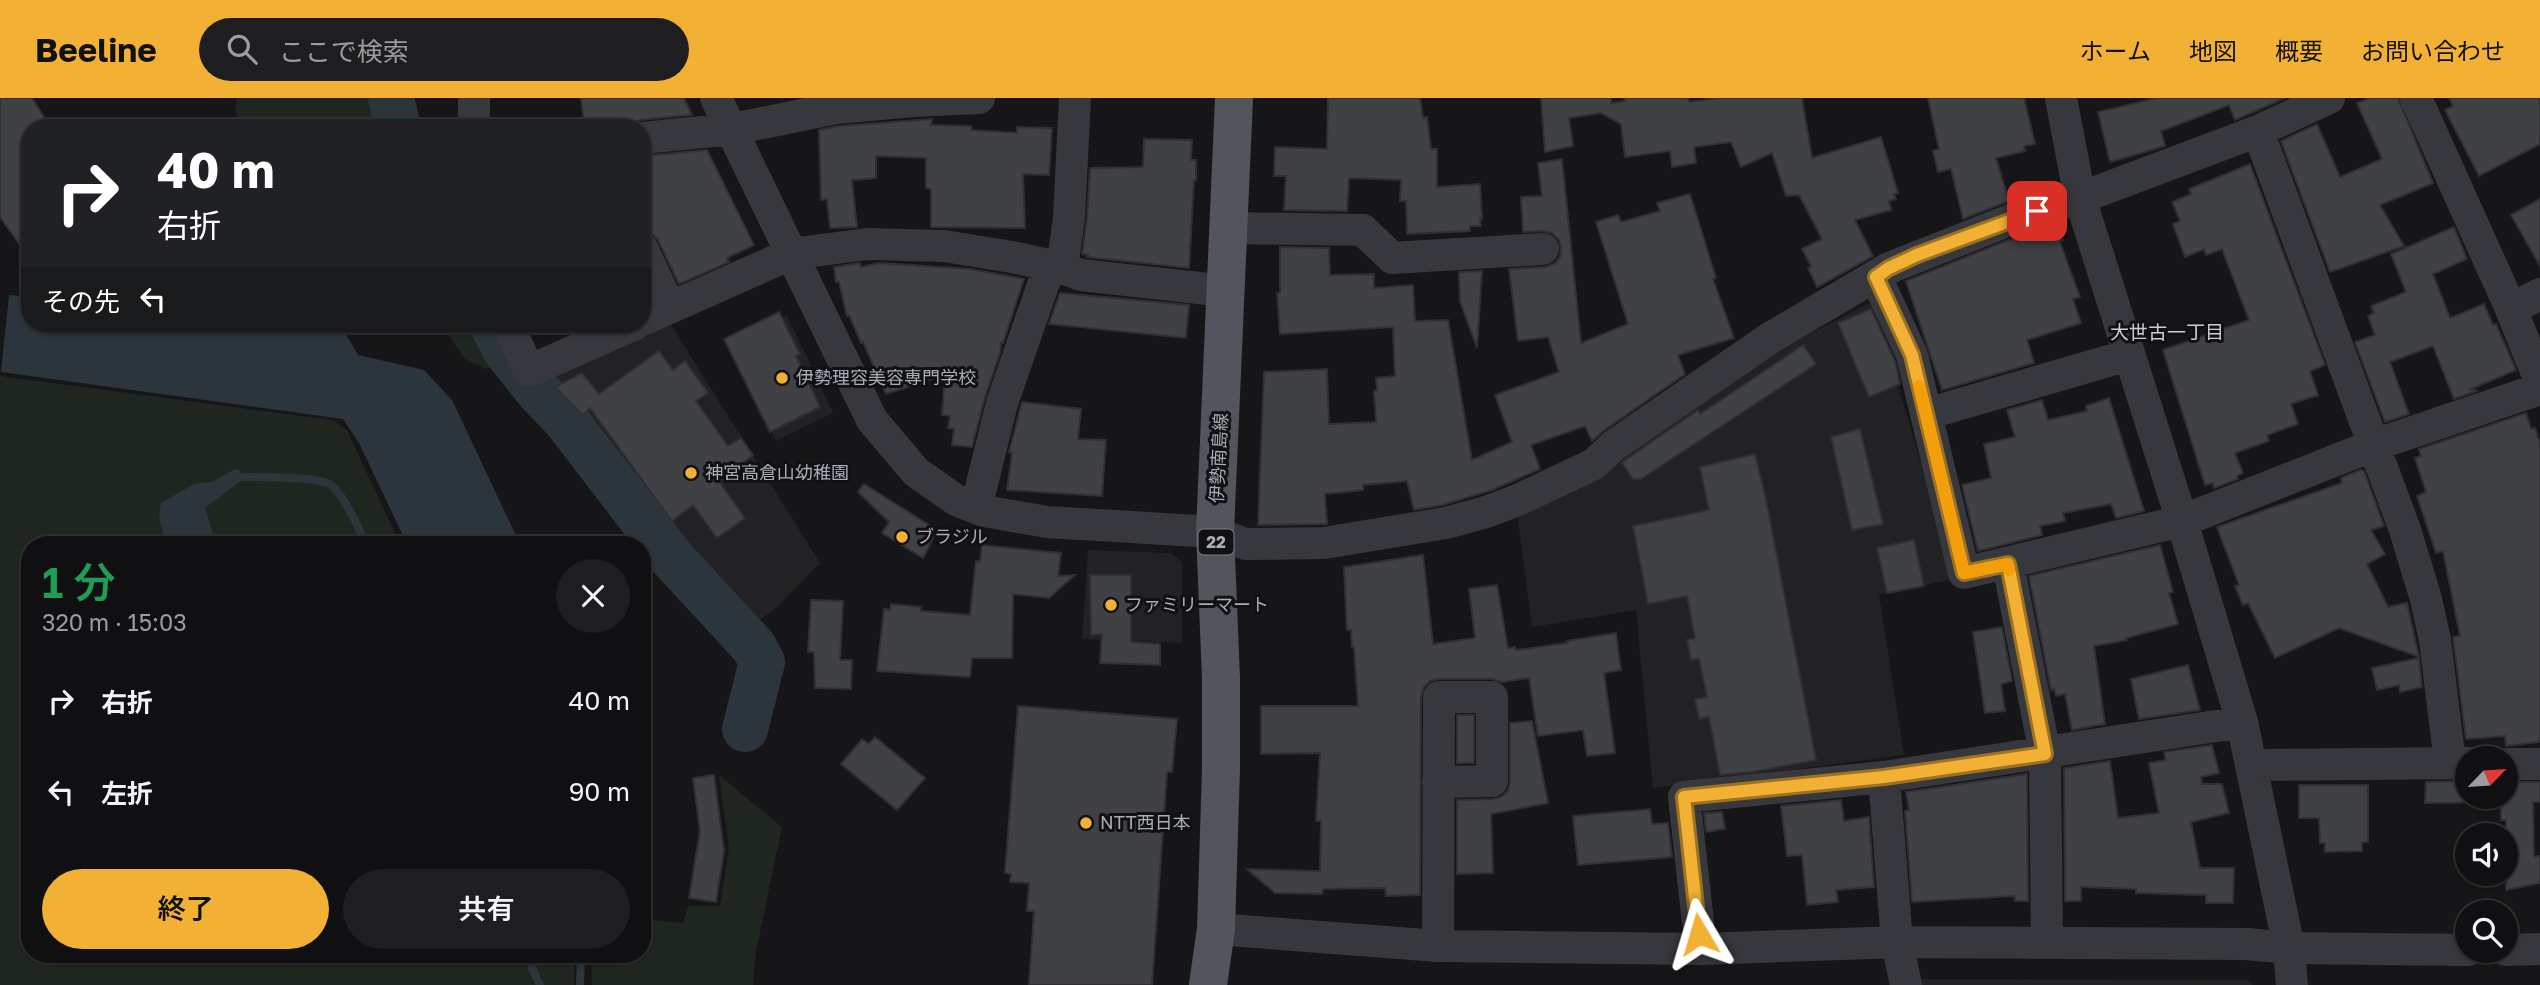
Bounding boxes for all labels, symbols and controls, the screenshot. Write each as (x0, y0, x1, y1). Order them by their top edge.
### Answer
search box (199, 18, 689, 81)
text: Beeline (35, 30, 157, 69)
icon: search (223, 30, 261, 68)
text: ここで検索 (279, 36, 409, 67)
text: ホーム (2080, 36, 2151, 65)
text: 地図 (2189, 36, 2237, 65)
text: 概要 (2275, 36, 2323, 65)
text: お問い合わせ (2361, 36, 2505, 65)
text: 40 m (157, 140, 275, 199)
icon: right (42, 147, 133, 238)
pin (2007, 181, 2067, 241)
icon: arrive (2018, 192, 2056, 230)
text: 右折 (157, 206, 221, 244)
icon: left (134, 280, 172, 318)
text: その先 (42, 286, 120, 317)
district label: 大世古一丁目 (2110, 320, 2224, 343)
place label: 伊勢理容美容専門学校 (796, 366, 976, 388)
marker: 伊勢理容美容専門学校 (774, 370, 790, 386)
street label: 伊勢南島線 (1205, 412, 1231, 503)
place label: 神宮高倉山幼稚園 (705, 461, 849, 483)
marker: 神宮高倉山幼稚園 (683, 465, 699, 481)
place label: ブラジル (916, 525, 988, 547)
marker: ブラジル (894, 529, 910, 545)
road number: 22 (1198, 530, 1234, 555)
text: 1 分 (42, 557, 116, 607)
button: close (556, 559, 630, 633)
place label: ファミリーマート (1125, 593, 1269, 615)
marker: ファミリーマート (1103, 597, 1119, 613)
text: 320 m · 15:03 (42, 608, 187, 636)
icon: right (42, 682, 80, 720)
text: 40 m (569, 685, 630, 716)
text: 右折 (101, 687, 153, 718)
north arrow (2455, 746, 2518, 808)
map controls (2455, 746, 2518, 963)
icon: left (42, 773, 80, 811)
text: 90 m (569, 776, 630, 807)
text: 左折 (101, 778, 153, 809)
place label: NTT西日本 (1100, 811, 1191, 833)
marker: NTT西日本 (1078, 815, 1094, 831)
button: sound (2455, 823, 2518, 886)
button: 終了 (42, 869, 329, 949)
button: 共有 (343, 869, 630, 949)
position arrow (1662, 897, 1736, 971)
button: search (2455, 900, 2518, 963)

